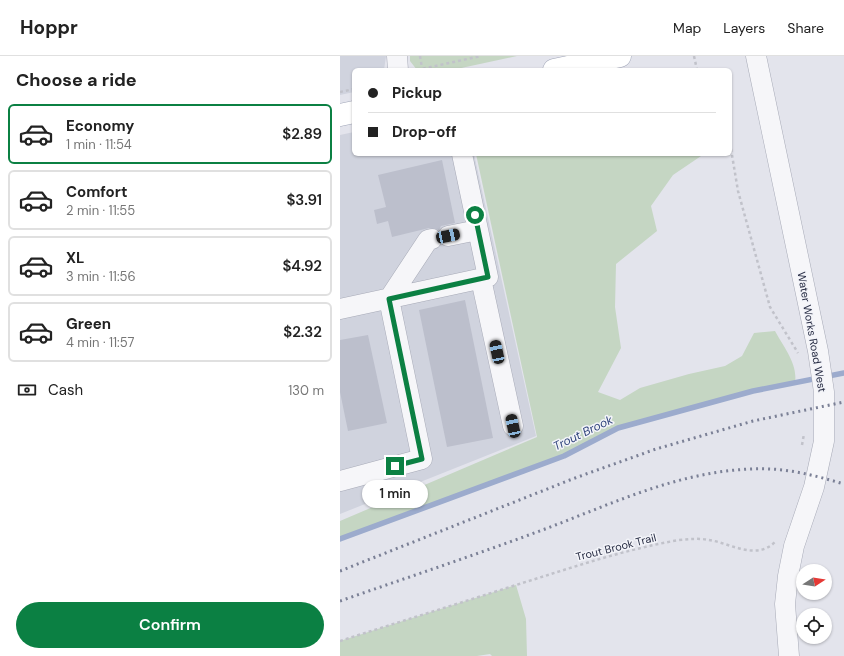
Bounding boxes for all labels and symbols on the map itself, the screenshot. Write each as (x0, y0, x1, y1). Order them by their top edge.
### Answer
route start (466, 206, 484, 224)
car (435, 228, 461, 244)
street label: Water Works Road West (795, 271, 829, 393)
car (489, 339, 505, 365)
water label: Trout Brook (551, 411, 616, 454)
car (505, 413, 521, 439)
route end (386, 457, 404, 475)
callout: 1 min (362, 480, 428, 508)
street label: Trout Brook Trail (574, 530, 658, 564)
north arrow (796, 564, 832, 600)

